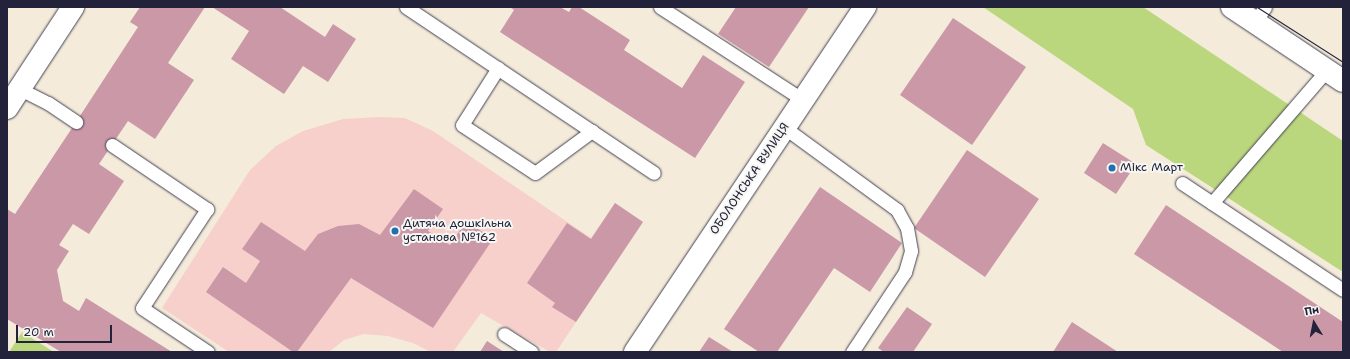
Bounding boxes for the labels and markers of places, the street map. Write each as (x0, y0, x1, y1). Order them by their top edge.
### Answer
place label: Мікс Март (1120, 161, 1183, 175)
marker: Мікс Март (1107, 163, 1117, 173)
place label: Дитяча дошкільна установа №162 (403, 217, 511, 245)
marker: Дитяча дошкільна установа №162 (390, 226, 400, 236)

